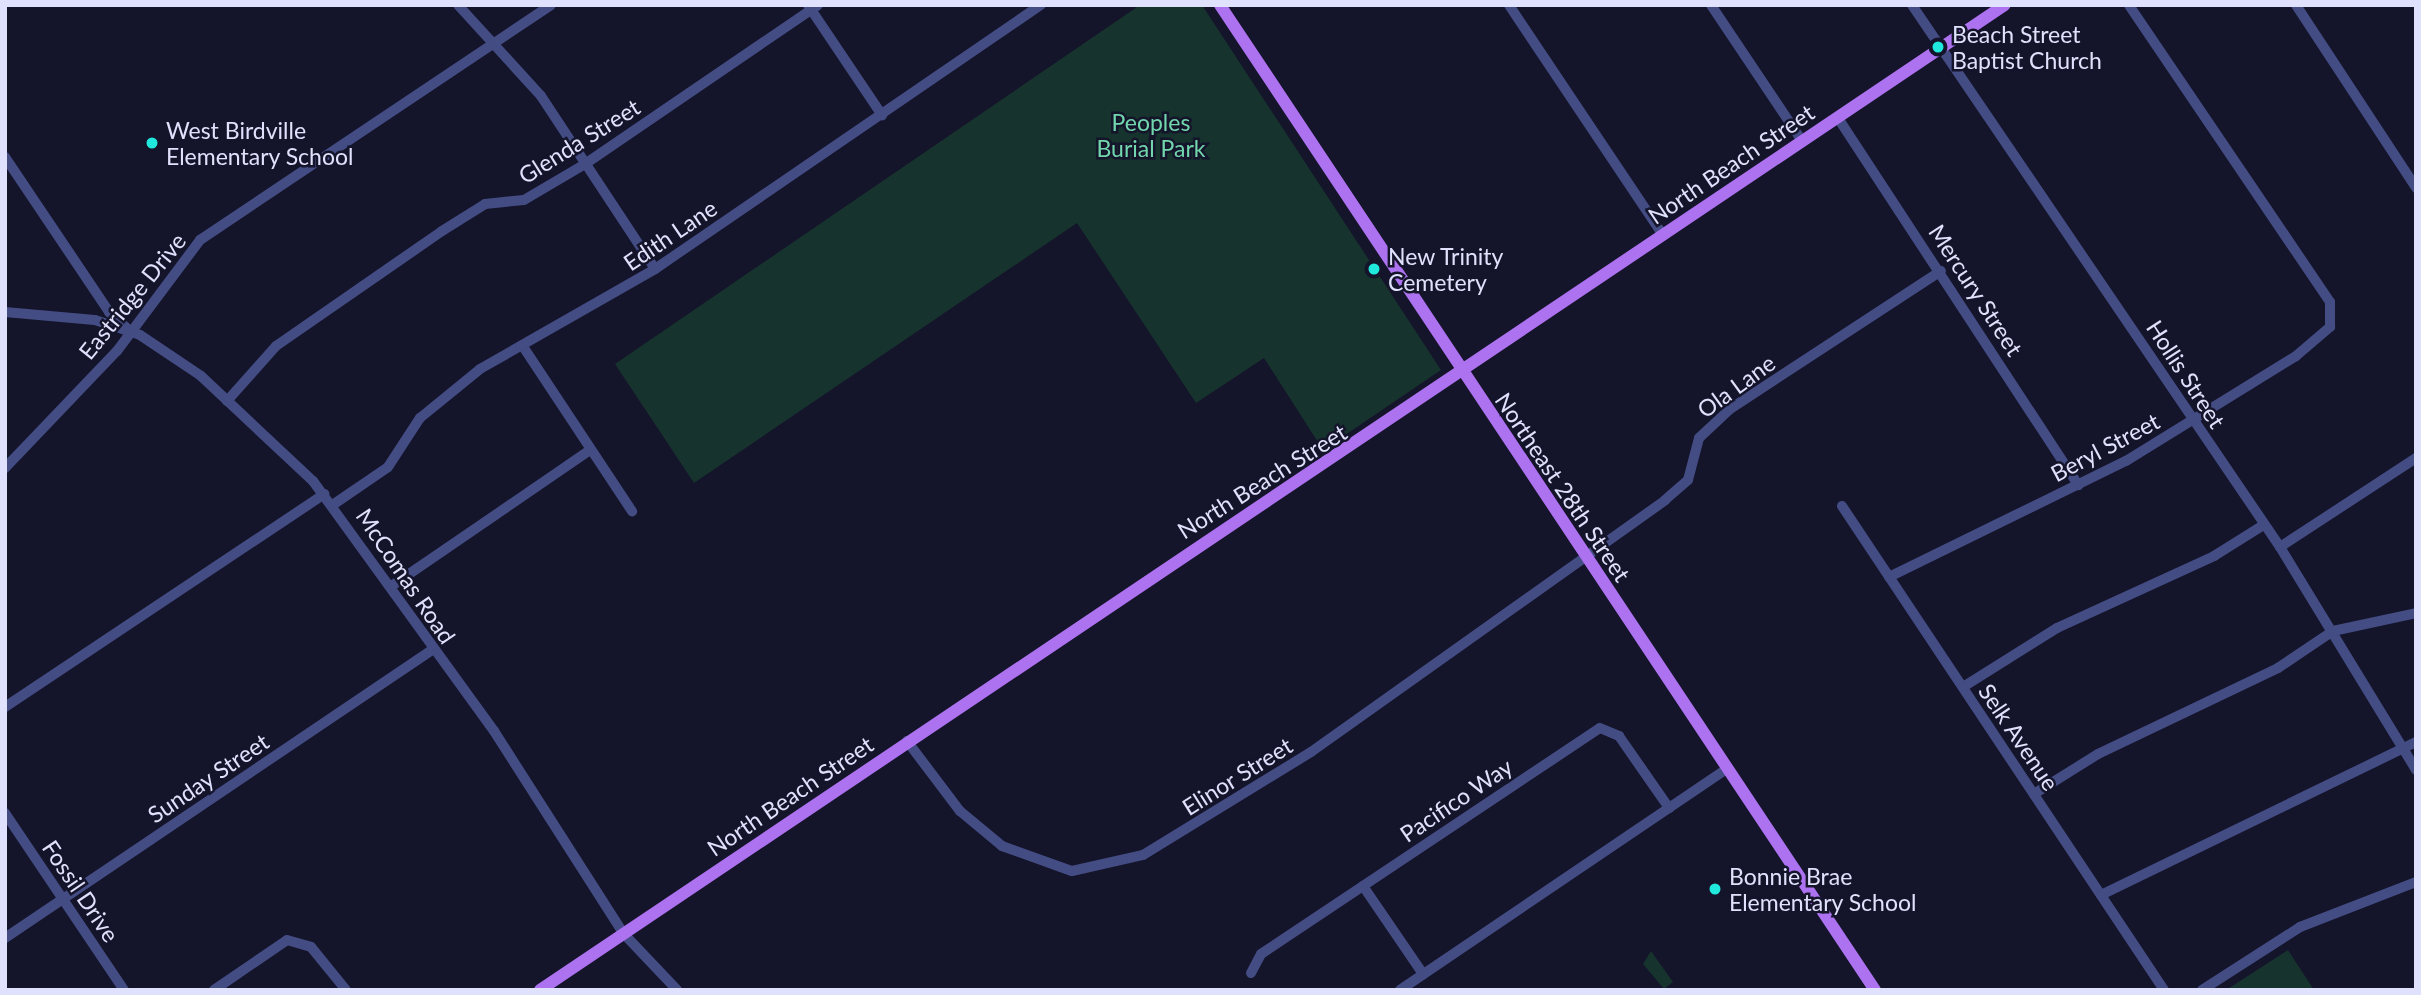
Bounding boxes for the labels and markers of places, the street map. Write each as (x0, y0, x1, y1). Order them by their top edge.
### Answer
place label: Beach Street Baptist Church (1952, 20, 2102, 74)
marker: Beach Street Baptist Church (1930, 39, 1946, 55)
place label: West Birdville Elementary School (166, 116, 354, 170)
marker: West Birdville Elementary School (144, 135, 160, 151)
place label: New Trinity Cemetery (1388, 242, 1505, 296)
marker: New Trinity Cemetery (1366, 261, 1382, 277)
place label: Bonnie Brae Elementary School (1729, 862, 1917, 916)
marker: Bonnie Brae Elementary School (1707, 881, 1723, 897)

